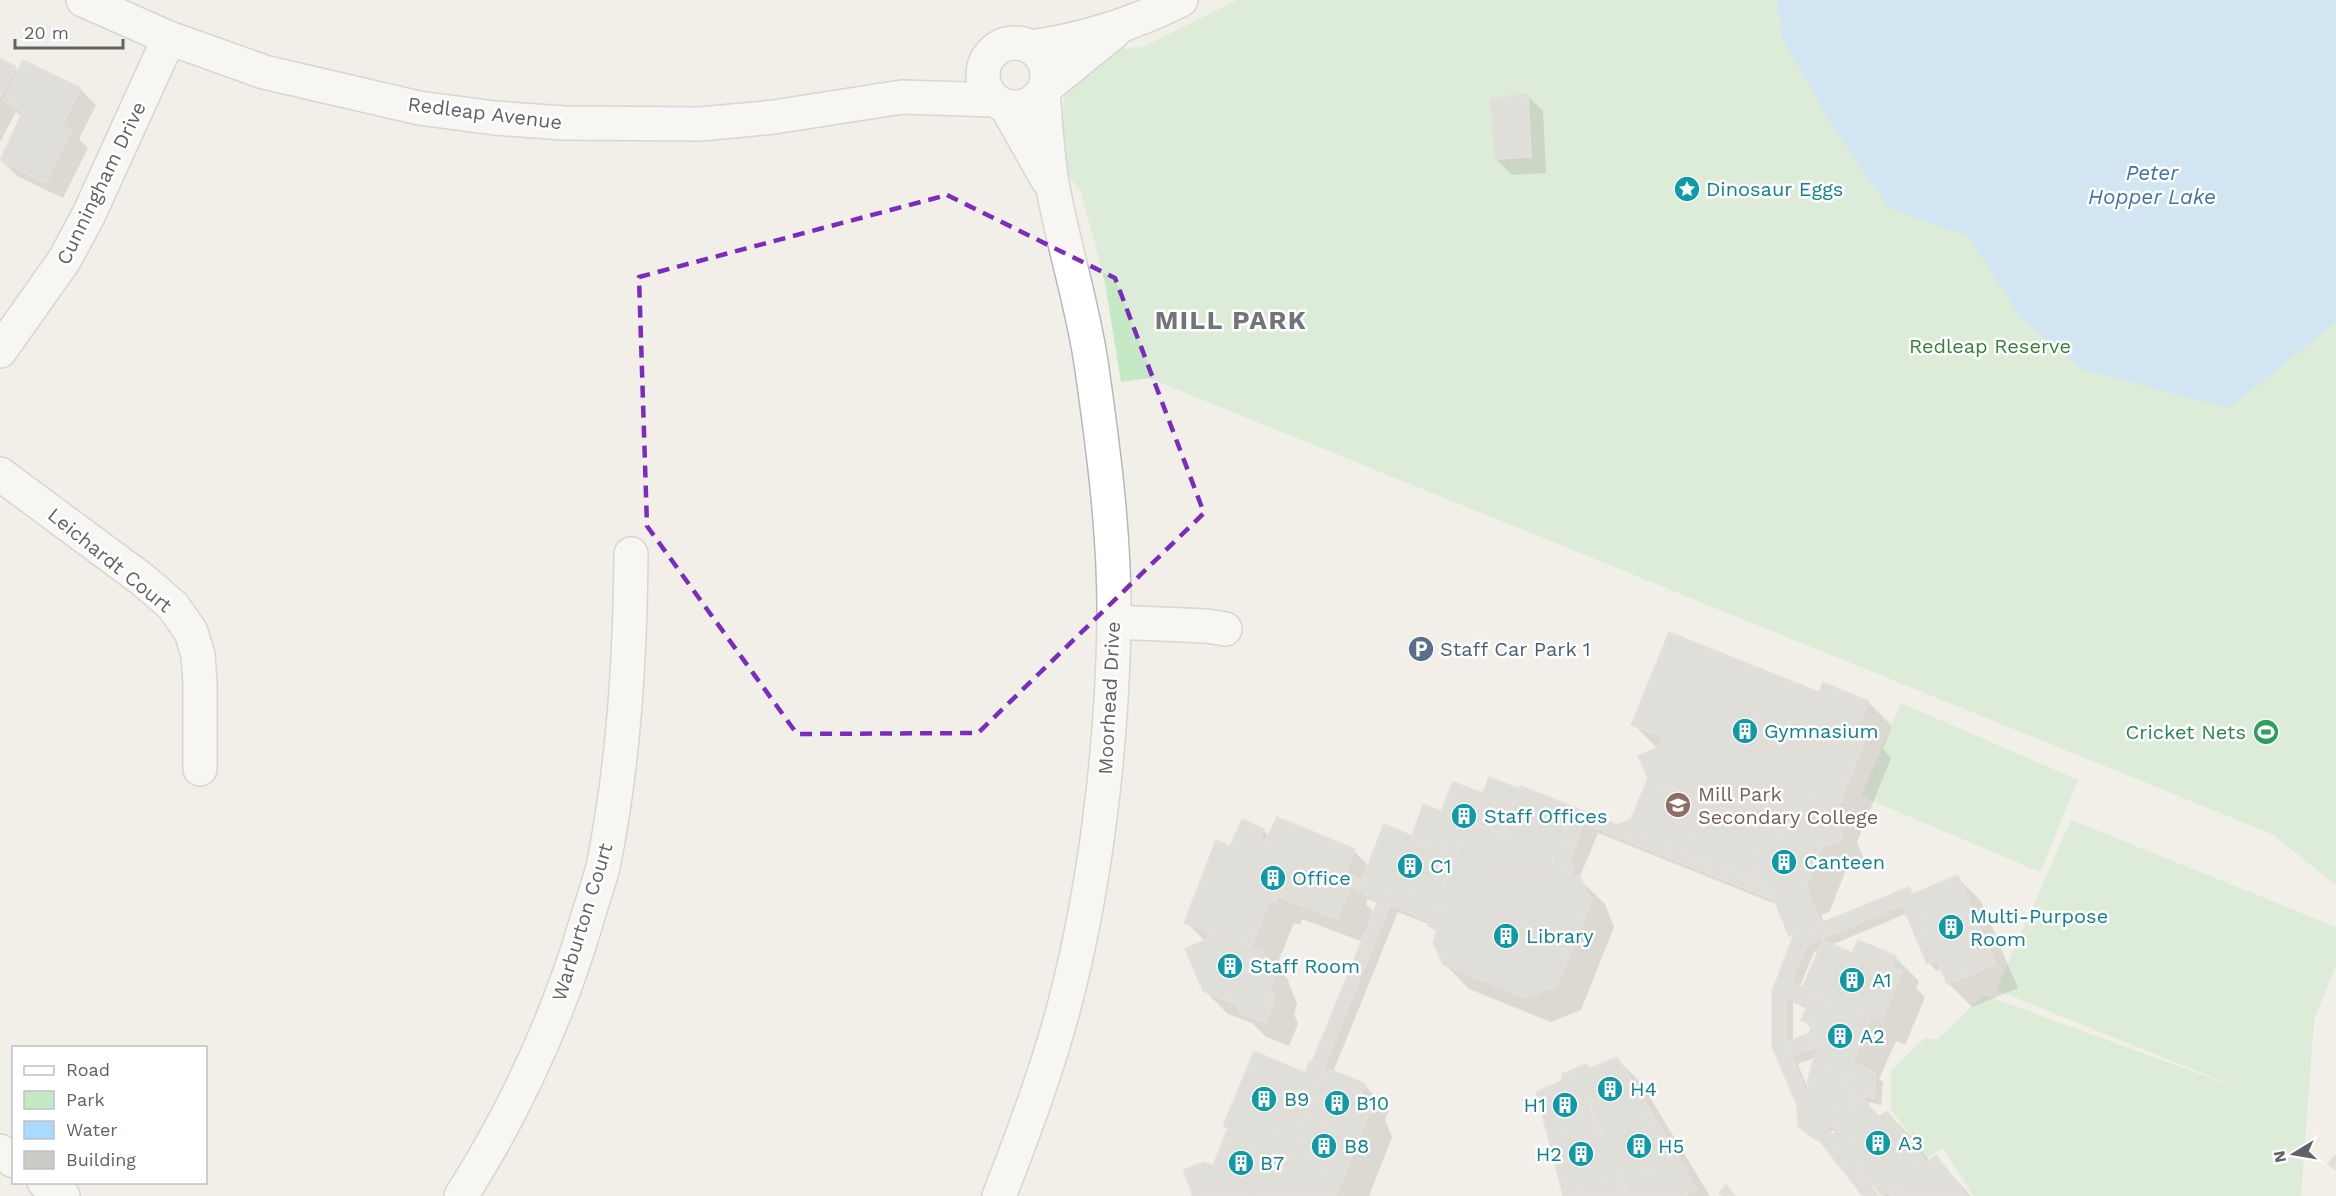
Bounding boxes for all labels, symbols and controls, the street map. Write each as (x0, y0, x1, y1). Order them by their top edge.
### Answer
scale bar (15, 12, 123, 50)
text: 20 m (24, 22, 69, 43)
street label: Redleap Avenue (406, 92, 564, 134)
street label: Cunningham Drive (51, 98, 151, 268)
water label: Peter Hopper Lake (2088, 160, 2216, 209)
place icon: Dinosaur Eggs (1672, 174, 1702, 204)
place label: Dinosaur Eggs (1706, 177, 1843, 201)
district label: MILL PARK (1155, 305, 1307, 335)
park label: Redleap Reserve (1909, 334, 2071, 358)
street label: Leichardt Court (43, 503, 177, 618)
street label: Moorhead Drive (1093, 621, 1125, 775)
parking icon: Staff Car Park 1 (1406, 634, 1436, 664)
place label: Staff Car Park 1 (1440, 637, 1591, 661)
building icon: Gymnasium (1730, 716, 1760, 746)
sports icon: Cricket Nets (2251, 717, 2281, 747)
place label: Gymnasium (1764, 719, 1879, 743)
place label: Cricket Nets (2126, 720, 2246, 744)
place label: Mill Park Secondary College (1698, 782, 1878, 829)
school or university icon: Mill Park Secondary College (1663, 790, 1693, 820)
building icon: Staff Offices (1449, 801, 1479, 831)
place label: Staff Offices (1484, 804, 1607, 828)
street label: Warburton Court (547, 840, 618, 1004)
building icon: Canteen (1769, 847, 1799, 877)
place label: Canteen (1804, 850, 1885, 874)
building icon: C1 (1395, 851, 1425, 881)
place label: C1 (1430, 854, 1452, 878)
building icon: Office (1258, 863, 1288, 893)
place label: Office (1292, 866, 1351, 890)
place label: Multi-Purpose Room (1970, 904, 2108, 951)
building icon: Multi-Purpose Room (1936, 912, 1966, 942)
building icon: Library (1491, 921, 1521, 951)
place label: Library (1526, 924, 1594, 948)
building icon: Staff Room (1215, 951, 1245, 981)
place label: Staff Room (1250, 954, 1360, 978)
building icon: A1 (1837, 965, 1867, 995)
place label: A1 (1872, 968, 1892, 992)
building icon: A2 (1825, 1021, 1855, 1051)
place label: A2 (1860, 1024, 1885, 1048)
legend (12, 1046, 207, 1184)
text: Road (66, 1059, 110, 1080)
building icon: H4 (1595, 1074, 1625, 1104)
place label: H4 (1630, 1077, 1657, 1101)
building icon: B9 (1249, 1084, 1279, 1114)
place label: B9 (1284, 1087, 1309, 1111)
building icon: B10 (1322, 1088, 1352, 1118)
text: Park (66, 1089, 105, 1110)
building icon: H1 (1550, 1090, 1580, 1120)
place label: B10 (1356, 1091, 1389, 1115)
place label: H1 (1524, 1093, 1546, 1117)
text: Water (66, 1119, 118, 1140)
north arrow (2264, 1124, 2324, 1184)
building icon: A3 (1863, 1128, 1893, 1158)
building icon: B8 (1309, 1131, 1339, 1161)
building icon: H5 (1624, 1131, 1654, 1161)
place label: A3 (1898, 1131, 1923, 1155)
place label: B8 (1344, 1134, 1369, 1158)
place label: H5 (1658, 1134, 1684, 1158)
building icon: H2 (1566, 1139, 1596, 1169)
place label: H2 (1536, 1142, 1562, 1166)
building icon: B7 (1226, 1148, 1256, 1178)
text: Building (66, 1149, 136, 1170)
text: N (2269, 1149, 2290, 1164)
place label: B7 (1260, 1151, 1284, 1175)

